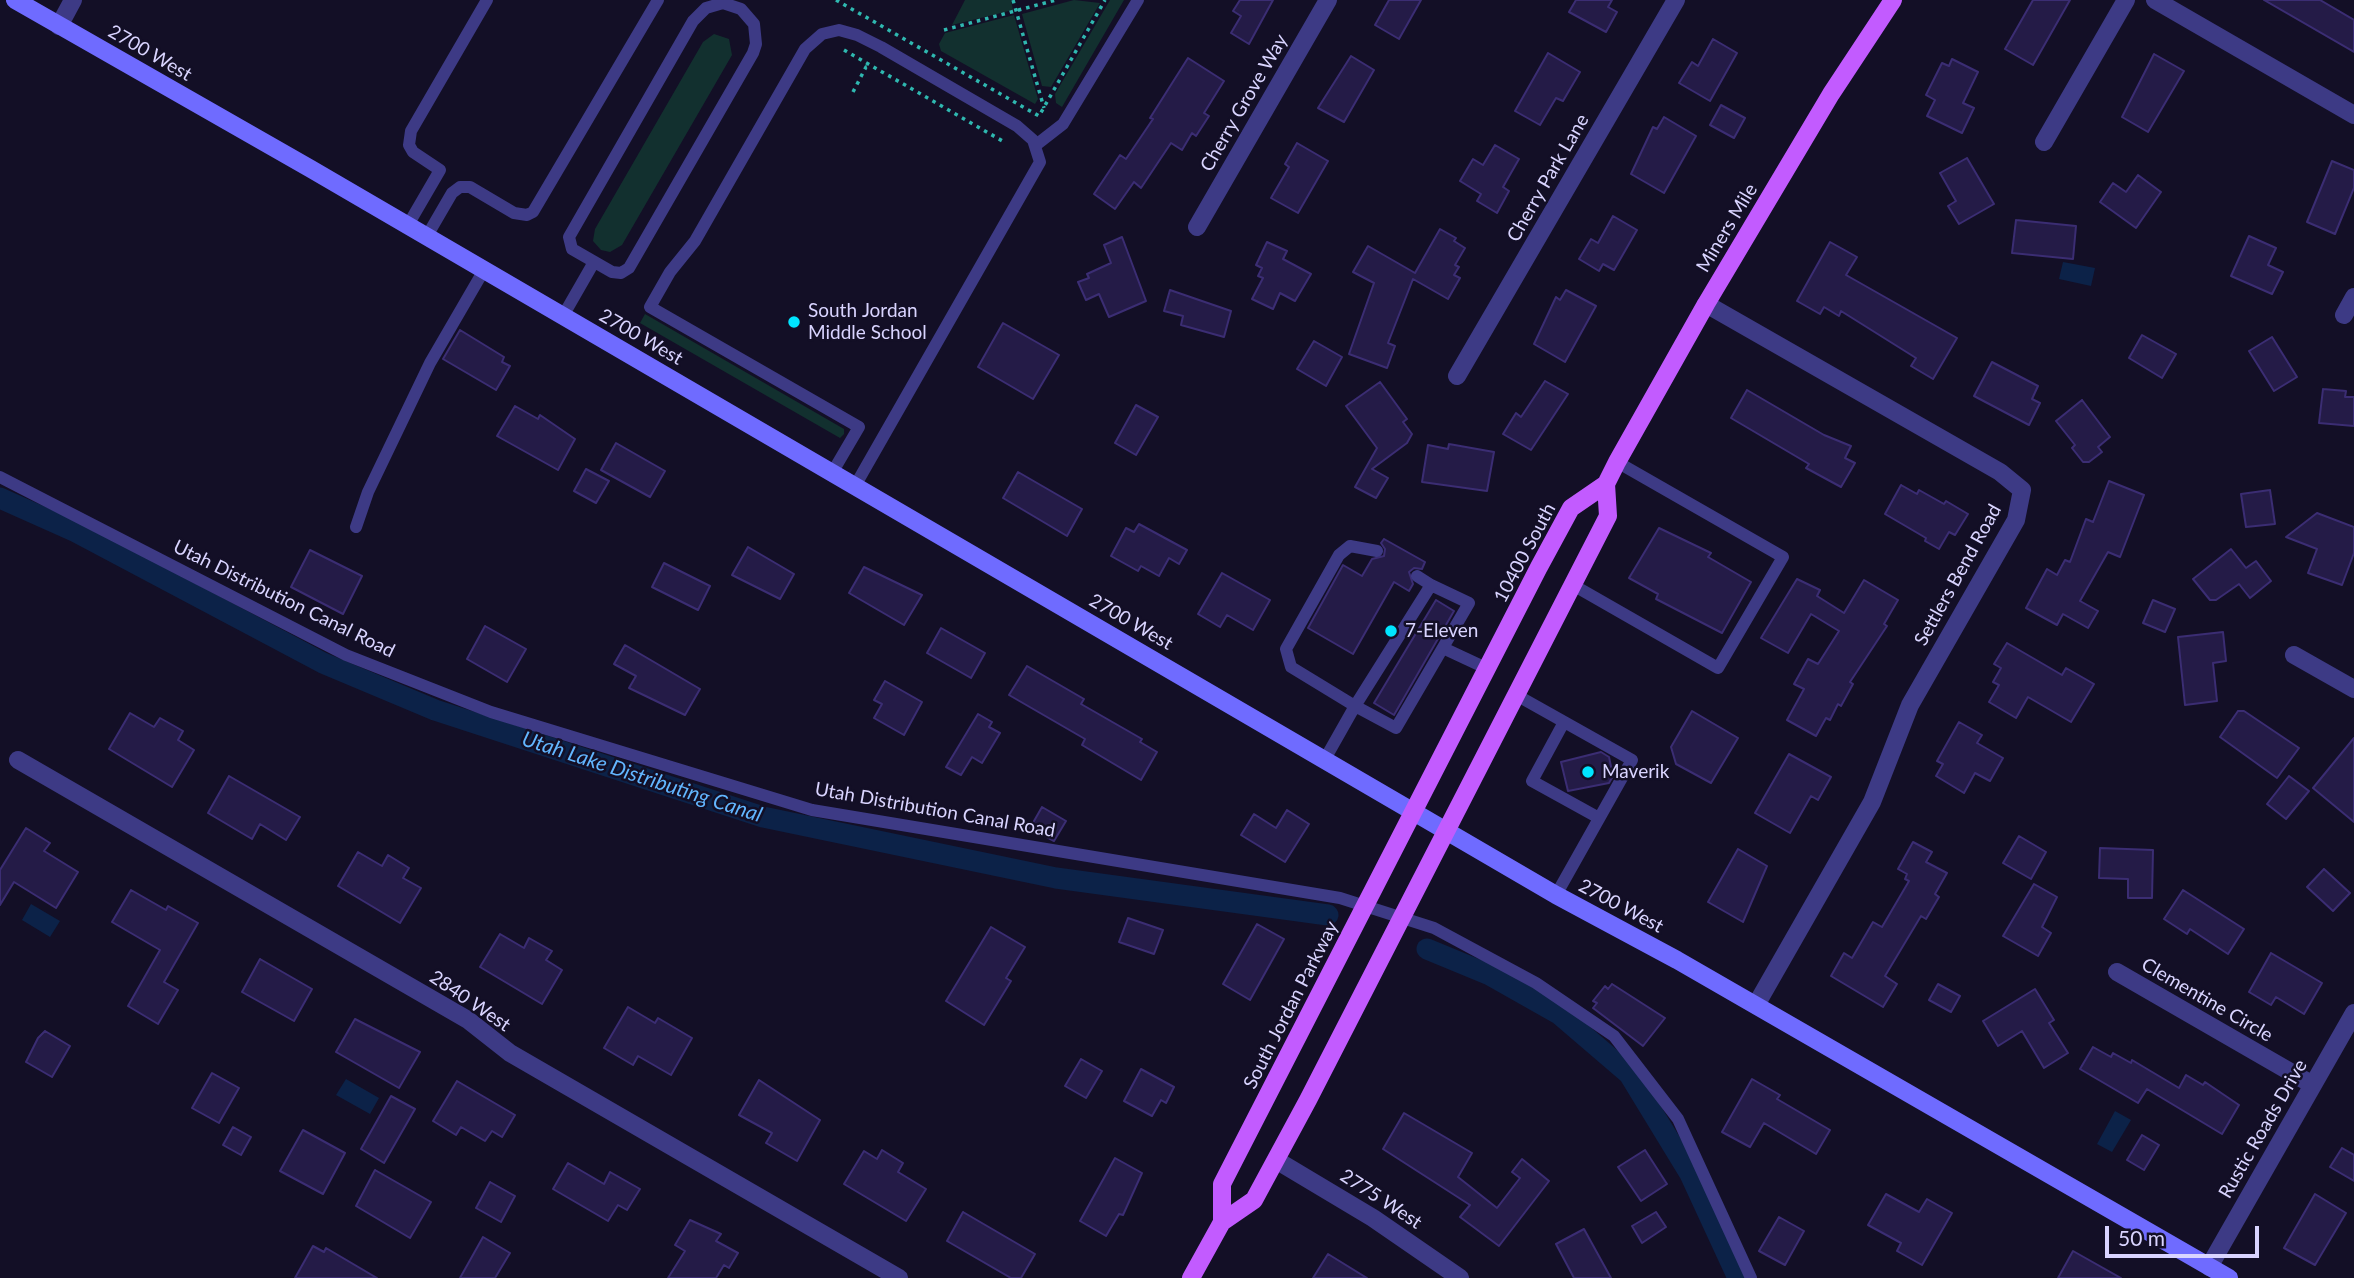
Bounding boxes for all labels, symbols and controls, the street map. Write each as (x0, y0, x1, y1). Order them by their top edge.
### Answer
street label: 2700 West (104, 20, 196, 86)
street label: Cherry Grove Way (1195, 30, 1293, 176)
street label: Cherry Park Lane (1502, 110, 1594, 246)
street label: Miners Mile (1692, 180, 1762, 276)
place label: South Jordan Middle School (808, 300, 927, 344)
street label: 2700 West (595, 304, 687, 370)
marker: South Jordan Middle School (786, 314, 802, 330)
street label: 10400 South (1489, 500, 1561, 606)
street label: Settlers Bend Road (1910, 500, 2006, 650)
street label: Utah Distribution Canal Road (170, 535, 398, 663)
street label: 2700 West (1085, 589, 1177, 655)
place label: 7-Eleven (1405, 620, 1478, 642)
marker: 7-Eleven (1383, 623, 1399, 639)
water label: Utah Lake Distributing Canal (519, 726, 765, 828)
place label: Maverik (1602, 761, 1669, 783)
marker: Maverik (1580, 764, 1596, 780)
street label: Utah Distribution Canal Road (813, 778, 1057, 842)
street label: 2700 West (1575, 874, 1667, 938)
street label: South Jordan Parkway (1239, 917, 1343, 1093)
street label: Clementine Circle (2137, 953, 2277, 1047)
street label: 2840 West (425, 966, 515, 1036)
street label: Rustic Roads Drive (2214, 1056, 2312, 1202)
street label: 2775 West (1336, 1164, 1426, 1234)
scale bar (2109, 1212, 2263, 1256)
text: 50 m (2118, 1225, 2165, 1250)

